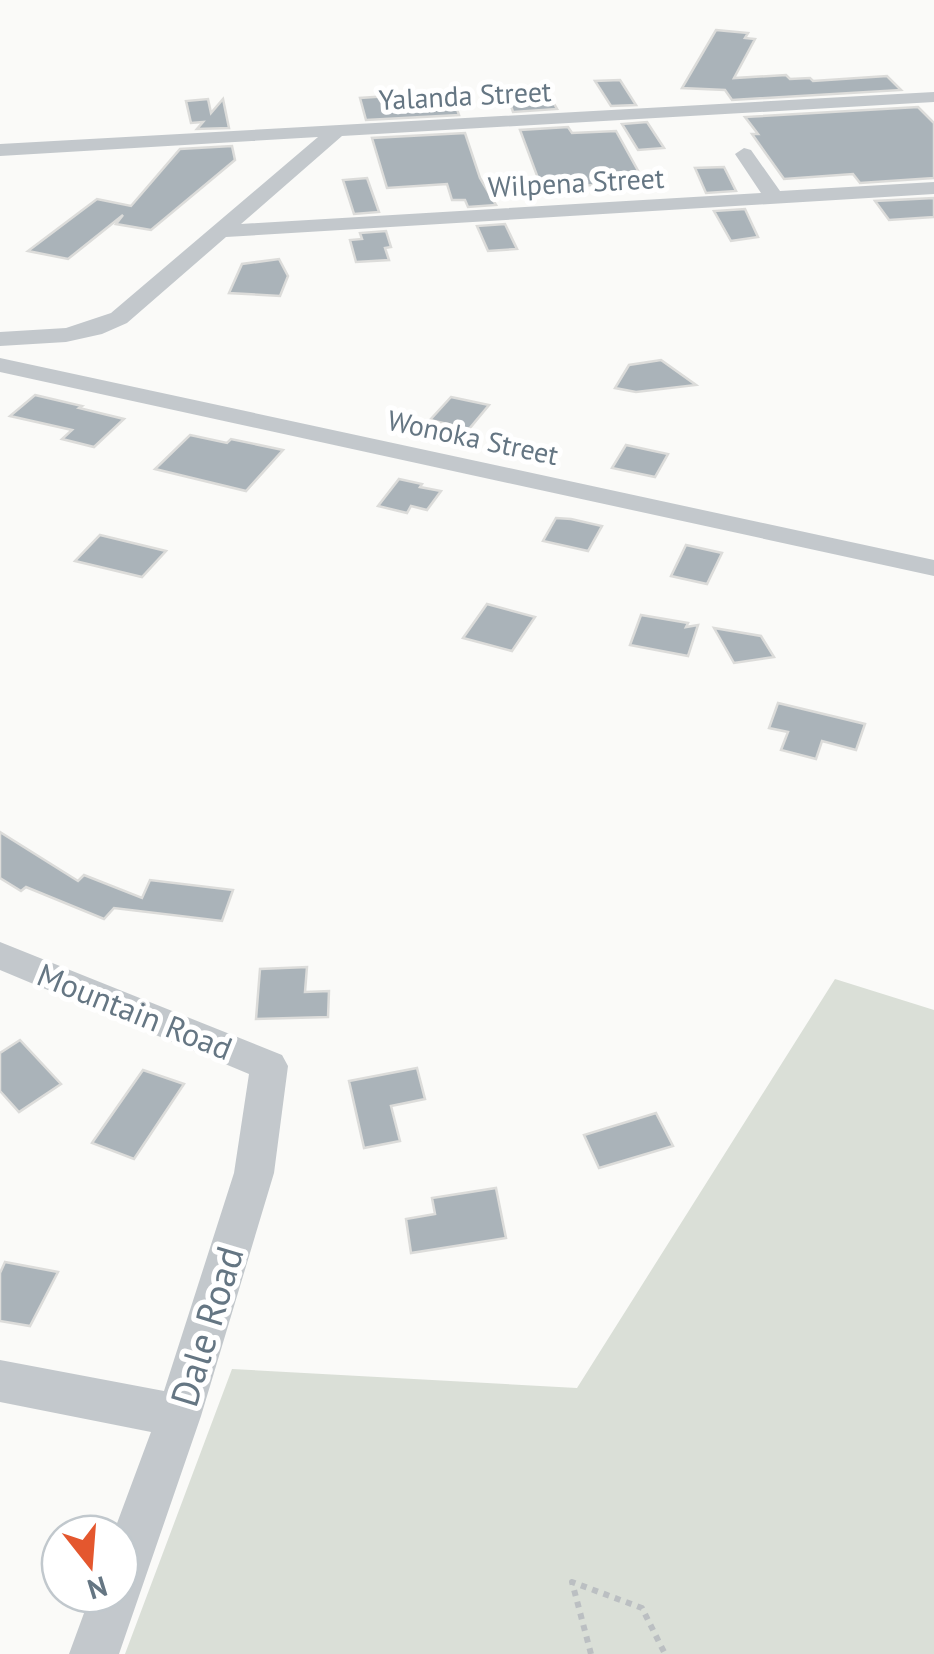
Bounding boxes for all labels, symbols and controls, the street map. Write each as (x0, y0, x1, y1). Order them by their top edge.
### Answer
street label: Yalanda Street (378, 72, 553, 118)
street label: Wilpena Street (487, 159, 666, 205)
street label: Wonoka Street (384, 401, 562, 473)
street label: Mountain Road (31, 953, 239, 1069)
street label: Dale Road (158, 1240, 254, 1412)
north arrow (40, 1514, 140, 1614)
text: N (83, 1568, 112, 1609)

